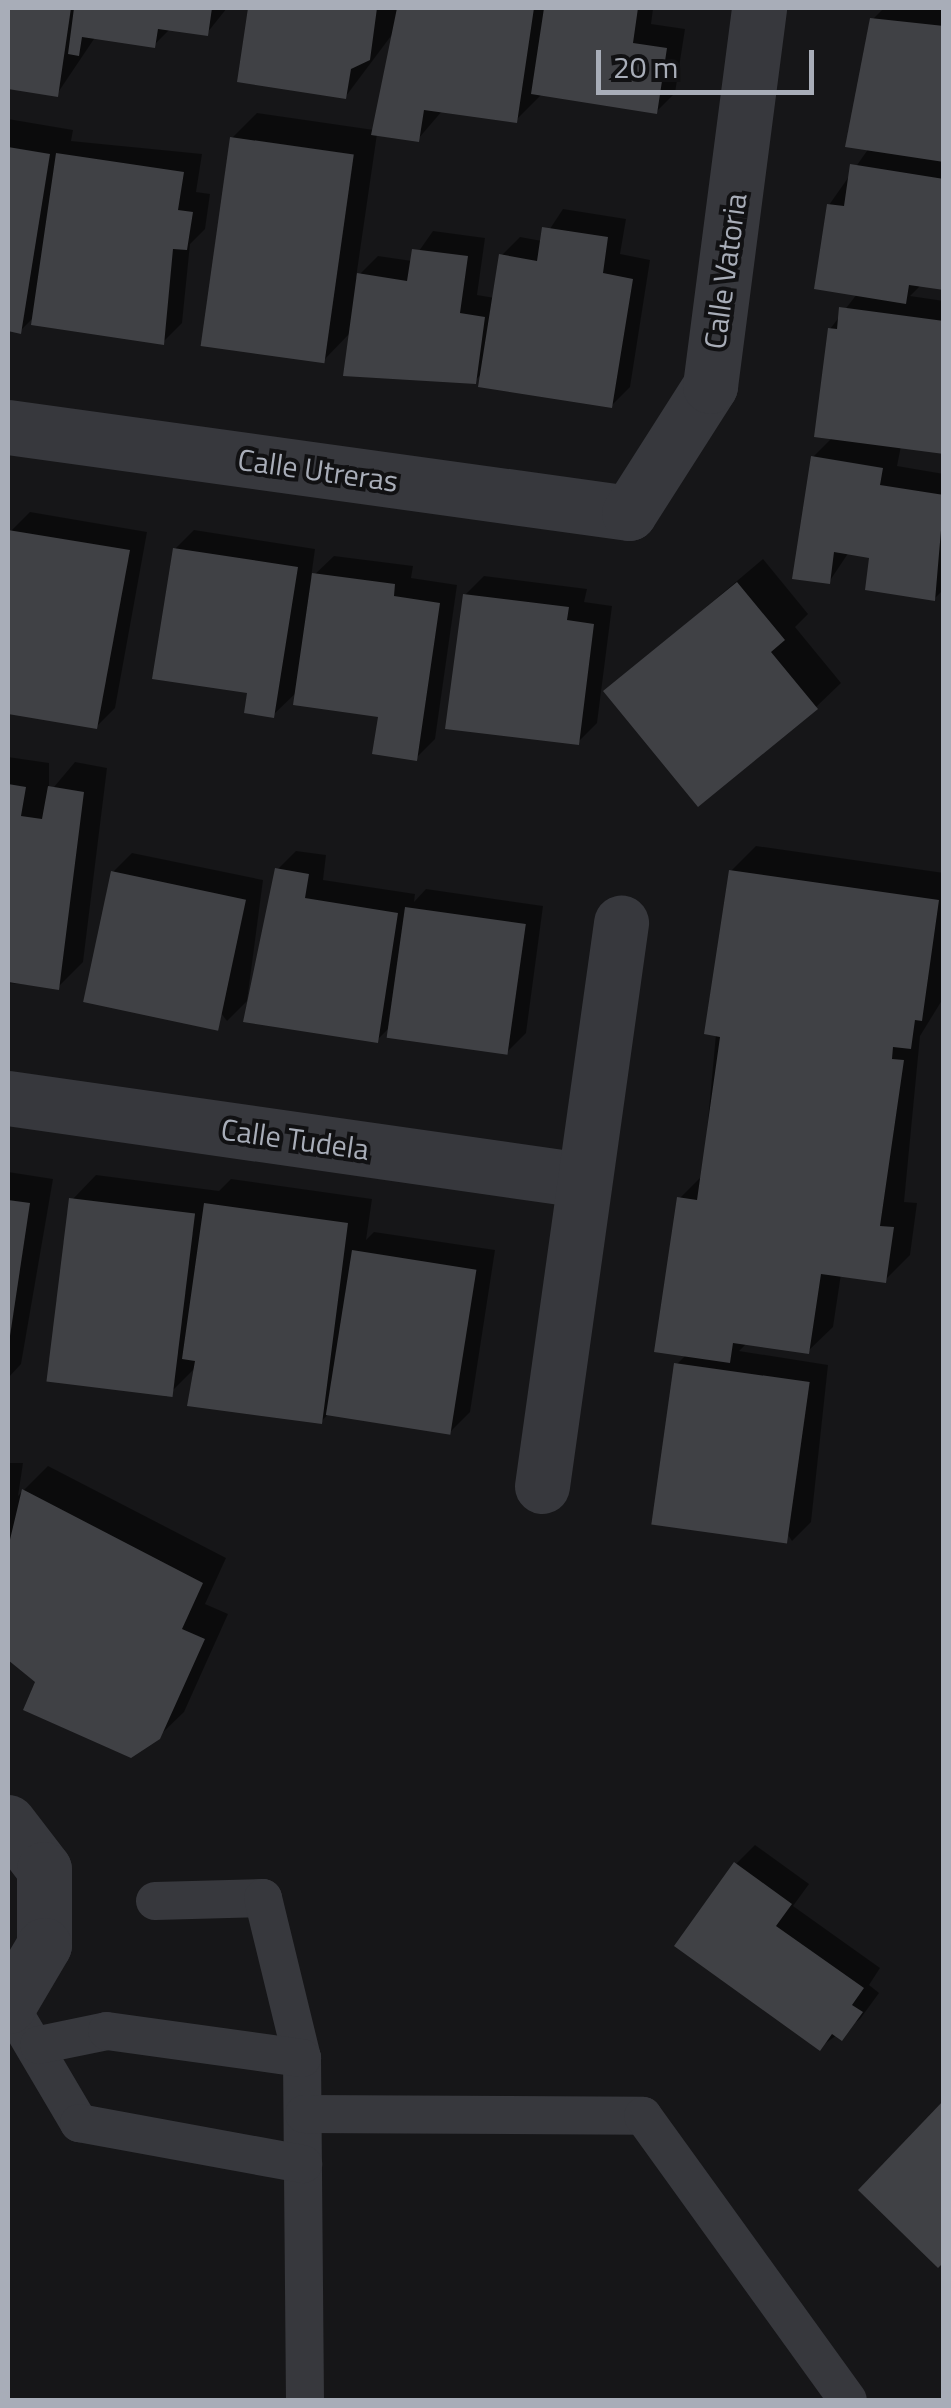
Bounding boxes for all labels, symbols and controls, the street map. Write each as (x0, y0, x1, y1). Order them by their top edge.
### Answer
scale bar (601, 30, 818, 92)
text: 20 m (613, 44, 678, 90)
street label: Calle Vatoria (696, 191, 754, 351)
street label: Calle Utreras (236, 441, 400, 499)
street label: Calle Tudela (219, 1111, 371, 1167)

